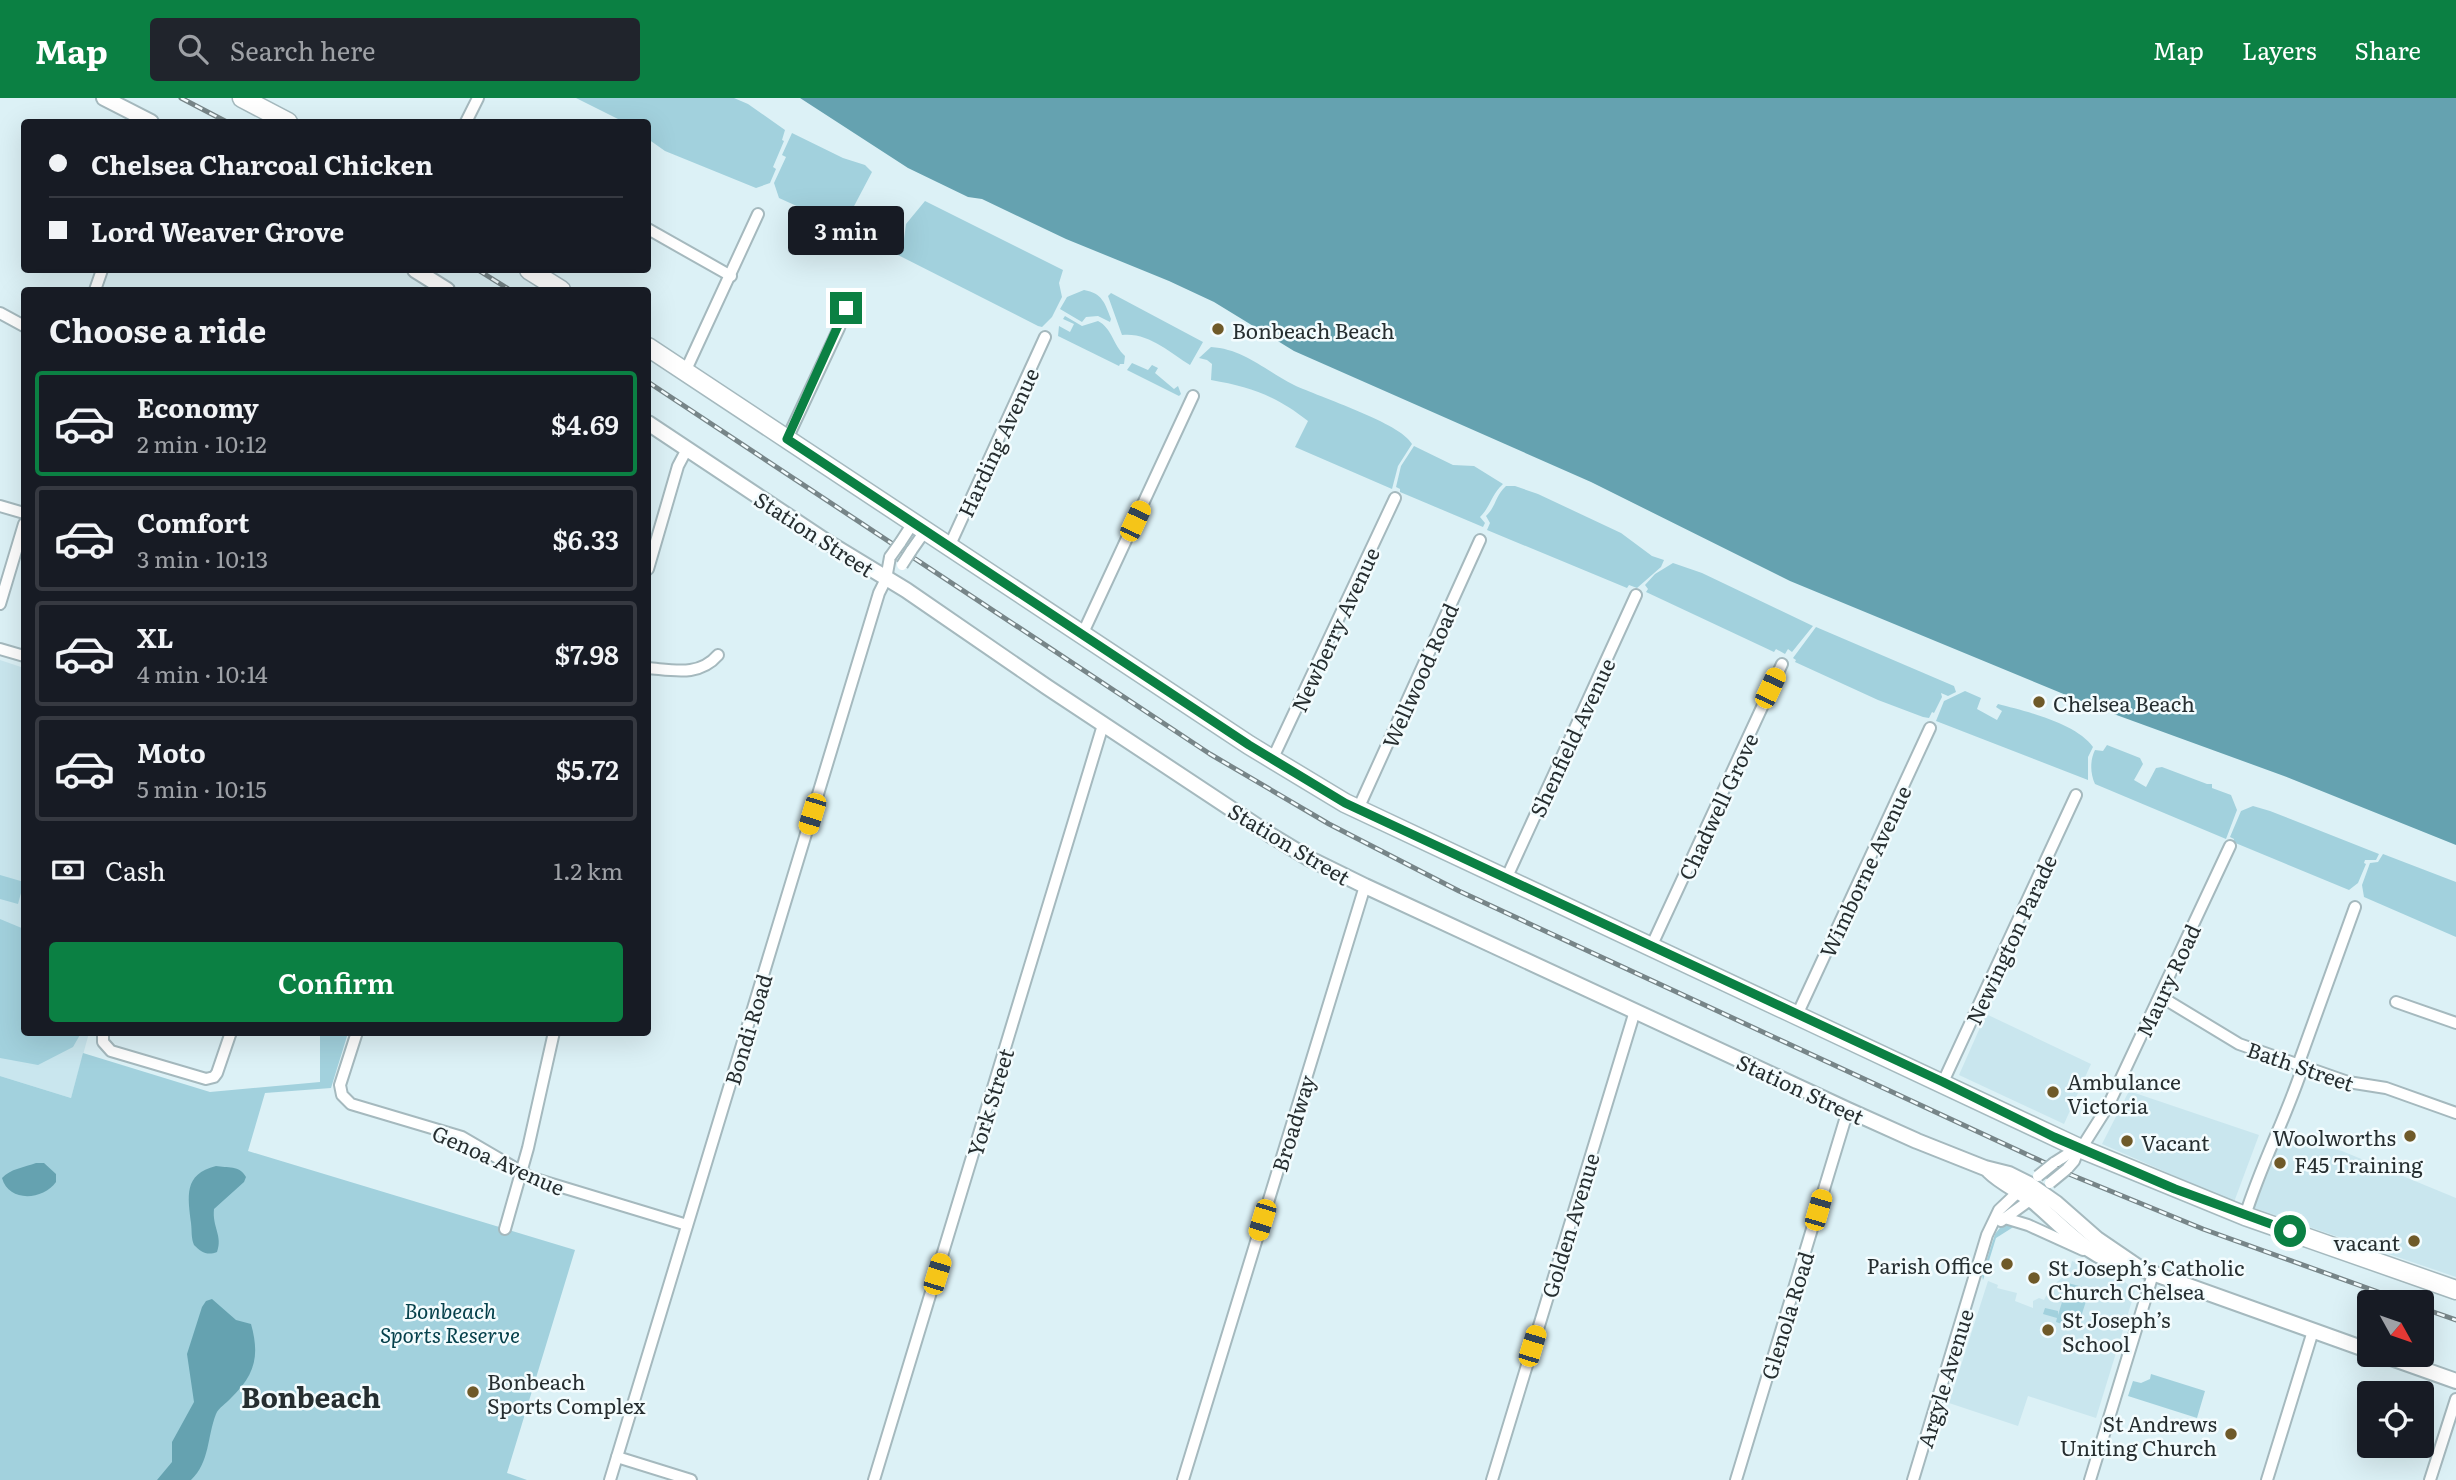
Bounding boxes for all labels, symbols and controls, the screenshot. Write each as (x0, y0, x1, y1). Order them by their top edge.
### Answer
search box (150, 18, 640, 81)
text: Map (35, 25, 108, 74)
icon: search (174, 30, 212, 68)
text: Search here (230, 30, 376, 69)
text: Map (2153, 32, 2204, 67)
text: Layers (2242, 32, 2316, 67)
text: Share (2354, 32, 2421, 67)
text: Chelsea Charcoal Chicken (91, 144, 433, 183)
callout: 3 min (788, 206, 904, 256)
text: Lord Weaver Grove (91, 211, 344, 250)
text: 3 min (814, 213, 878, 247)
route end (830, 292, 862, 324)
text: Choose a ride (49, 305, 266, 353)
place label: Bonbeach Beach (1232, 314, 1395, 345)
marker: Bonbeach Beach (1210, 321, 1226, 337)
street label: Harding Avenue (949, 362, 1045, 522)
text: Economy (137, 387, 259, 426)
icon: car (53, 392, 116, 455)
text: $4.69 (551, 404, 619, 443)
text: 2 min · 10:12 (137, 426, 267, 460)
street label: Station Street (749, 483, 881, 584)
car (1117, 498, 1154, 544)
text: Comfort (137, 502, 249, 541)
icon: car (53, 507, 116, 570)
text: $6.33 (553, 519, 619, 558)
text: 3 min · 10:13 (137, 541, 268, 575)
street label: Newberry Avenue (1282, 541, 1386, 716)
street label: Wellwood Road (1373, 597, 1465, 752)
text: XL (137, 617, 174, 656)
icon: car (53, 622, 116, 685)
text: $7.98 (555, 634, 619, 673)
street label: Shenfield Avenue (1520, 652, 1622, 822)
text: 4 min · 10:14 (137, 656, 268, 690)
car (1752, 665, 1789, 711)
place label: Chelsea Beach (2053, 687, 2195, 718)
marker: Chelsea Beach (2031, 694, 2047, 710)
street label: Chadwell Grove (1669, 727, 1765, 885)
text: Moto (137, 732, 206, 771)
icon: car (53, 737, 116, 800)
text: $5.72 (556, 749, 619, 788)
text: 5 min · 10:15 (137, 771, 267, 805)
street label: Wimborne Avenue (1811, 780, 1918, 962)
car (796, 791, 829, 837)
street label: Station Street (1223, 794, 1357, 892)
street label: Newington Parade (1957, 849, 2063, 1029)
text: Cash (105, 850, 166, 889)
icon: cash (49, 851, 87, 889)
text: 1.2 km (554, 853, 623, 887)
street label: Maury Road (2127, 918, 2207, 1042)
button: Confirm (49, 942, 623, 1022)
street label: Bondi Road (715, 969, 779, 1088)
street label: Bath Street (2243, 1032, 2359, 1098)
street label: York Street (958, 1044, 1020, 1160)
street label: Station Street (1732, 1045, 1870, 1131)
place label: Ambulance Victoria (2067, 1065, 2181, 1120)
street label: Broadway (1263, 1070, 1322, 1175)
marker: Ambulance Victoria (2045, 1084, 2061, 1100)
street label: Genoa Avenue (428, 1116, 570, 1202)
place label: Woolworths (2272, 1121, 2396, 1152)
place label: Vacant (2141, 1126, 2210, 1157)
marker: Woolworths (2402, 1128, 2418, 1144)
marker: Vacant (2119, 1133, 2135, 1149)
place label: F45 Training (2294, 1148, 2423, 1179)
street label: Golden Avenue (1532, 1149, 1606, 1301)
marker: F45 Training (2272, 1155, 2288, 1171)
car (1803, 1187, 1834, 1233)
car (1246, 1197, 1279, 1243)
route start (2274, 1215, 2306, 1247)
place label: vacant (2333, 1226, 2401, 1257)
marker: vacant (2406, 1233, 2422, 1249)
street label: Glenola Road (1752, 1247, 1820, 1383)
place label: Parish Office (1867, 1249, 1993, 1280)
car (921, 1251, 954, 1297)
place label: St Joseph’s Catholic Church Chelsea (2048, 1251, 2245, 1306)
marker: Parish Office (1999, 1256, 2015, 1272)
marker: St Joseph’s Catholic Church Chelsea (2026, 1270, 2042, 1286)
north arrow (2357, 1290, 2434, 1367)
map controls (2357, 1290, 2434, 1458)
park label: Bonbeach Sports Reserve (380, 1294, 520, 1349)
place label: St Joseph’s School (2062, 1303, 2170, 1358)
street label: Argyle Avenue (1908, 1305, 1980, 1451)
marker: St Joseph’s School (2040, 1322, 2056, 1338)
car (1516, 1323, 1549, 1369)
place label: Bonbeach Sports Complex (487, 1365, 646, 1420)
district label: Bonbeach (241, 1375, 381, 1417)
button: locate (2357, 1381, 2434, 1458)
marker: Bonbeach Sports Complex (465, 1384, 481, 1400)
place label: St Andrews Uniting Church (2060, 1407, 2217, 1462)
marker: St Andrews Uniting Church (2223, 1426, 2239, 1442)

